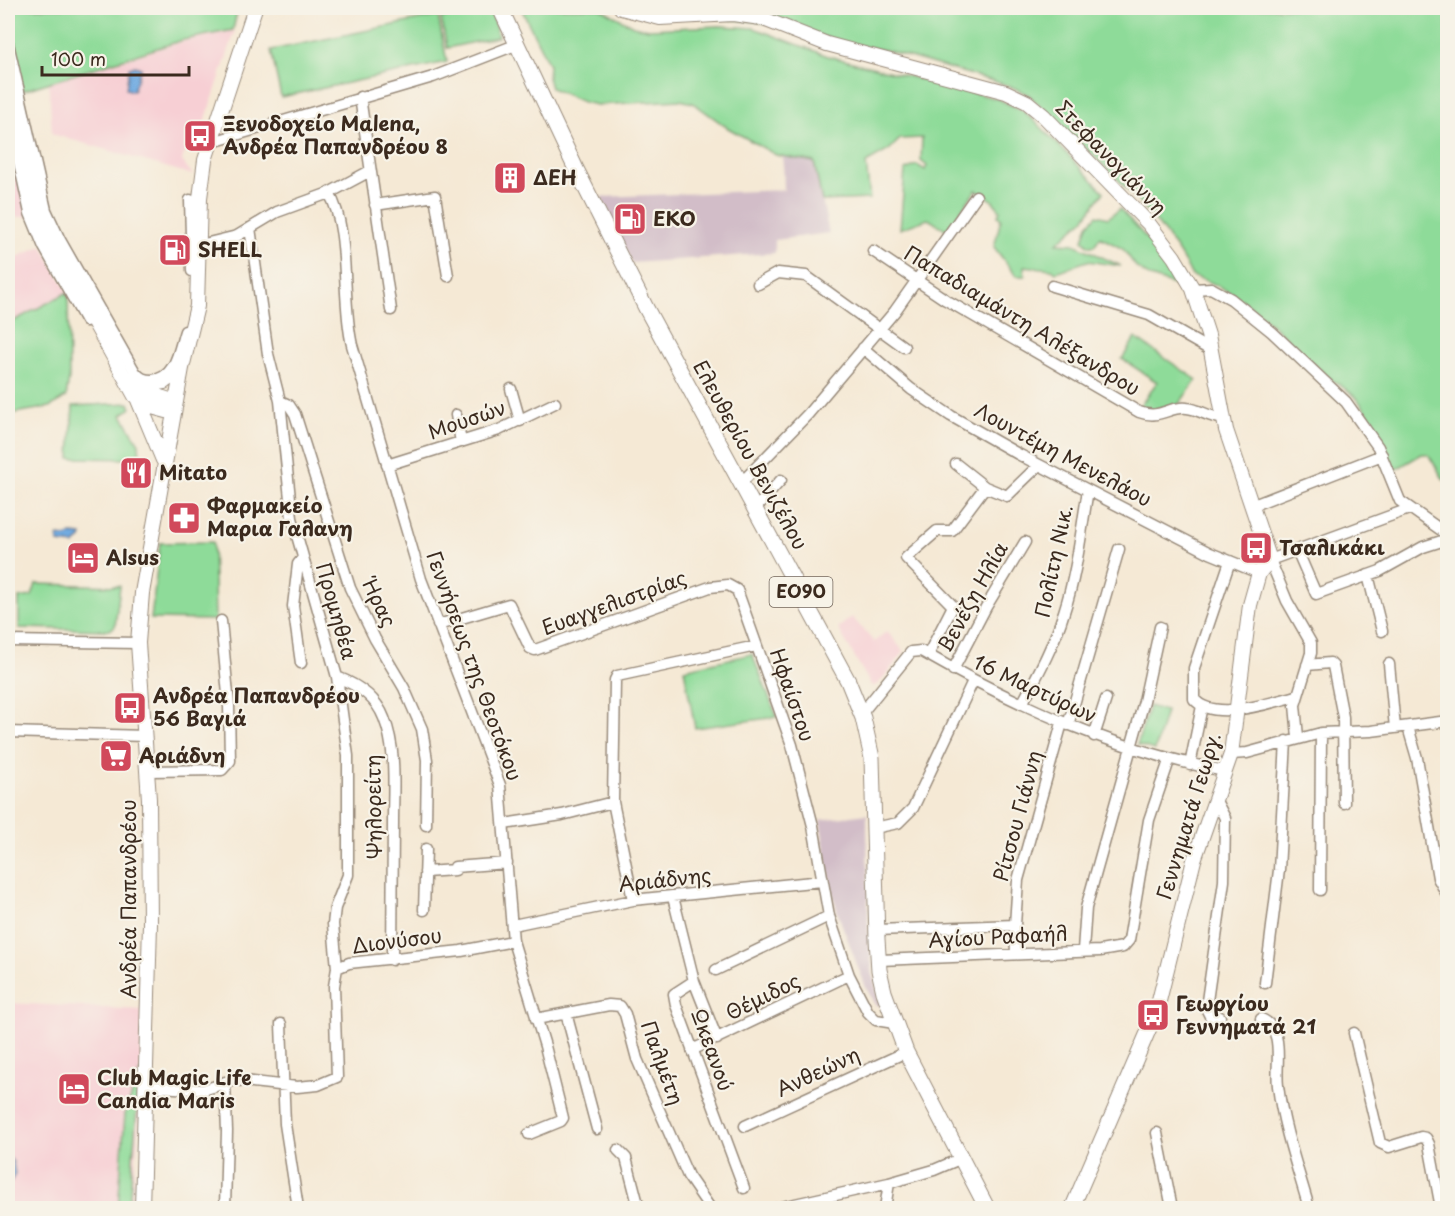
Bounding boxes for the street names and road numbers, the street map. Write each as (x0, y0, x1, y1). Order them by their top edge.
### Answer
street label: Στεφανογιάννη (1049, 93, 1174, 221)
street label: Παπαδιαμάντη Αλέξανδρου (899, 238, 1146, 403)
street label: Ελευθερίου Βενιζέλου (686, 354, 816, 555)
street label: Μουσών (424, 392, 510, 446)
street label: Λουντέμη Μενελάου (969, 395, 1157, 514)
street label: Πολίτη Νικ. (1026, 501, 1080, 620)
street label: Βενέζη Ηλία (929, 536, 1015, 657)
street label: Γεννήσεως της Θεοτόκου (419, 547, 530, 785)
street label: Προμηθέα (309, 558, 365, 663)
street label: Ευαγγελιστρίας (537, 562, 690, 642)
street label: Ήρας (354, 571, 404, 632)
road number: ΕΟ90 (770, 577, 832, 607)
street label: Ηφαίστου (763, 644, 823, 745)
street label: 16 Μαρτύρων (969, 646, 1102, 730)
street label: Γεννηματά Γεωργ. (1148, 728, 1228, 903)
street label: Ρίτσου Γιάννη (985, 747, 1049, 885)
street label: Ψηλορείτη (357, 754, 389, 860)
street label: Ανδρέα Παπανδρέου (113, 799, 143, 999)
street label: Αριάδνης (617, 859, 713, 899)
street label: Αγίου Ραφαήλ (928, 917, 1068, 955)
street label: Διονύσου (350, 920, 444, 960)
street label: Θέμιδος (720, 965, 805, 1027)
street label: Ωκεανού (684, 1004, 742, 1095)
street label: Παλμέτη (634, 1016, 692, 1109)
street label: Ανθεώνη (771, 1039, 864, 1104)

